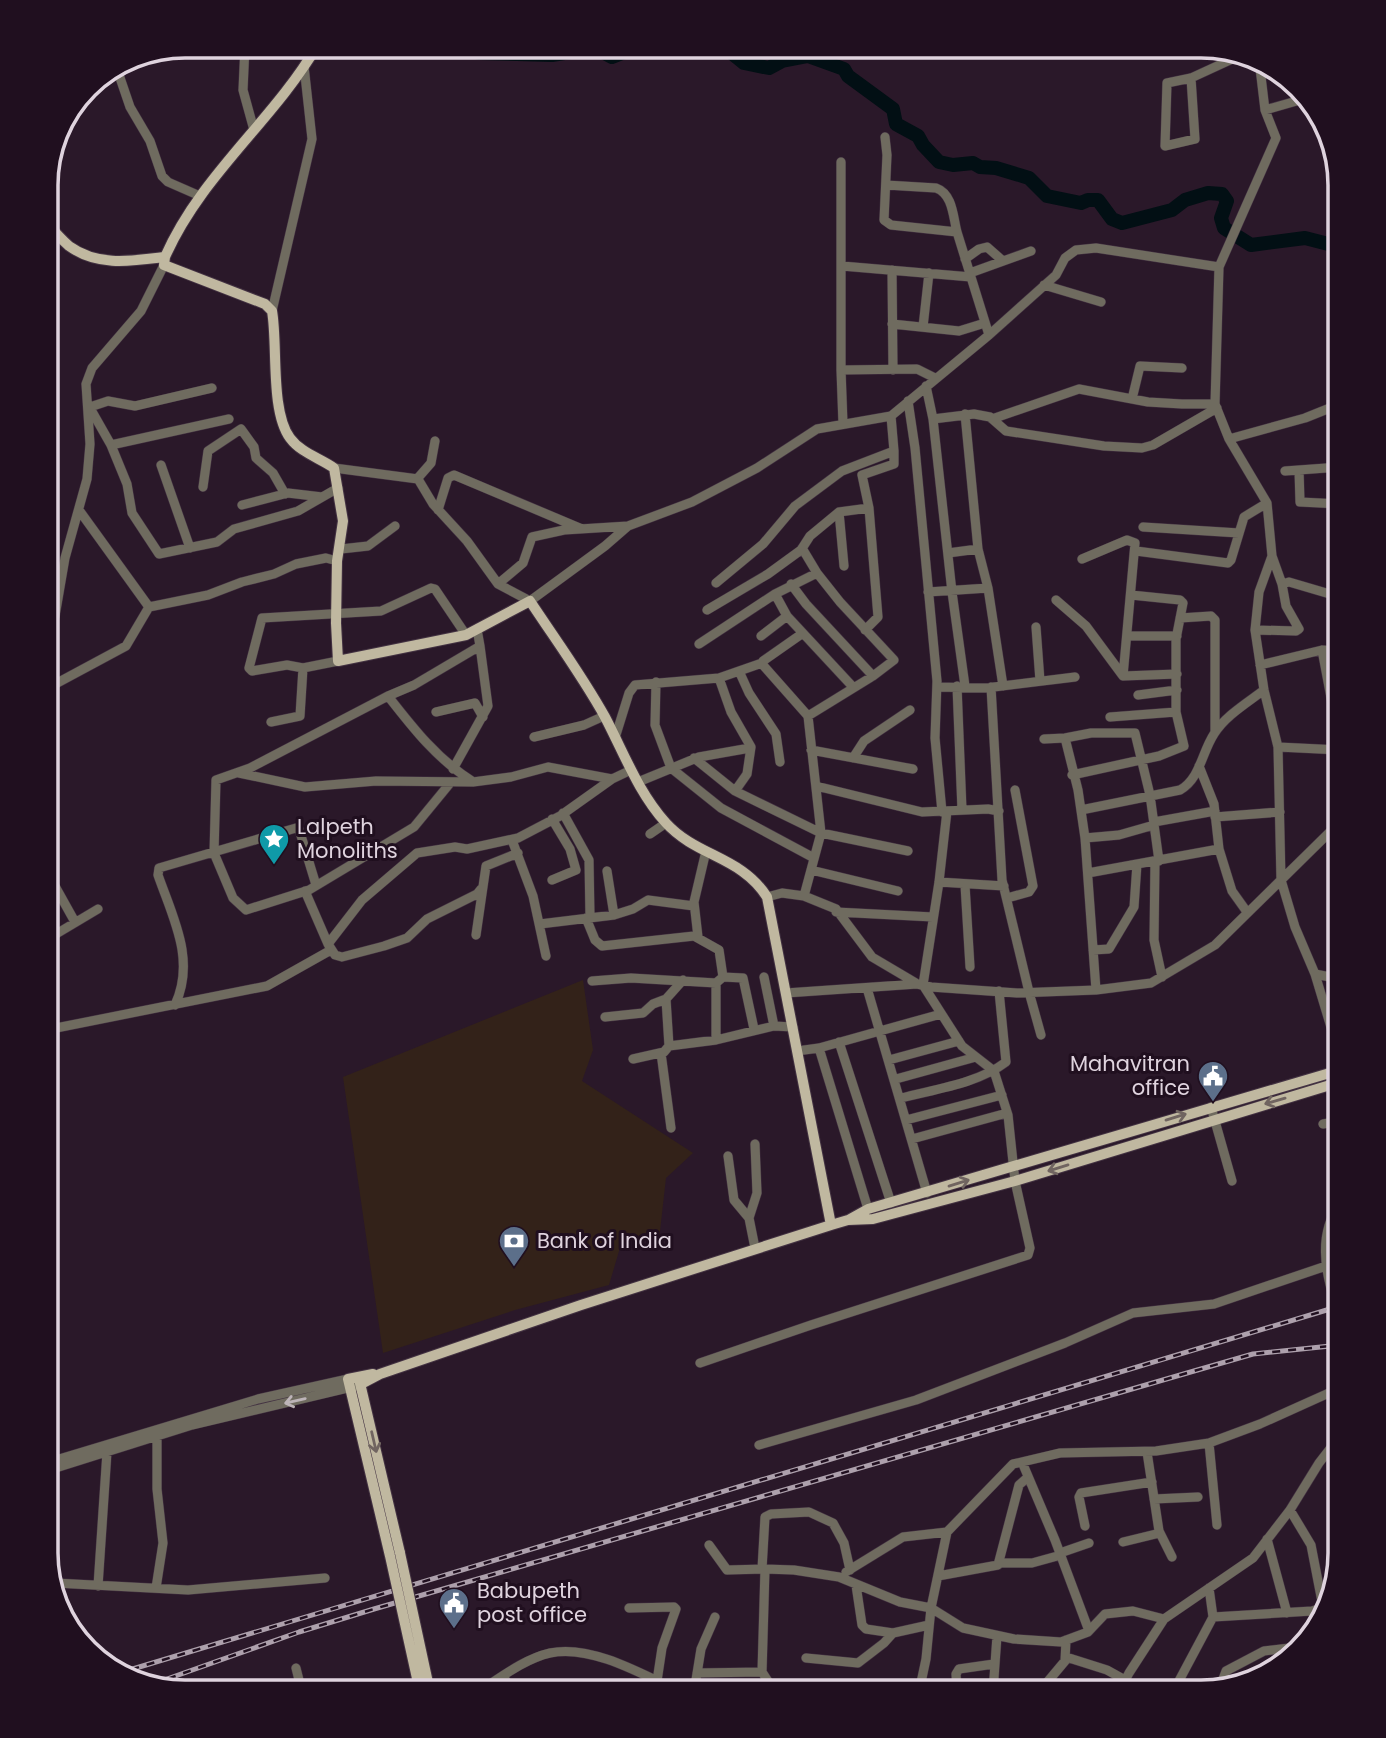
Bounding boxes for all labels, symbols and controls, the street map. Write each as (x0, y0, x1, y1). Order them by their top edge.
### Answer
place label: Lalpeth Monoliths (297, 812, 398, 865)
place icon: Lalpeth Monoliths (257, 822, 291, 866)
place label: Mahavitran office (1070, 1049, 1190, 1102)
public building icon: Mahavitran office (1196, 1059, 1230, 1103)
one-way arrow (1264, 1096, 1286, 1109)
one-way arrow (1165, 1110, 1187, 1123)
one-way arrow (1047, 1163, 1069, 1175)
one-way arrow (947, 1176, 969, 1189)
bank icon: Bank of India (497, 1224, 531, 1268)
place label: Bank of India (537, 1226, 672, 1255)
one-way arrow (284, 1395, 306, 1408)
one-way arrow (369, 1431, 382, 1453)
place label: Babupeth post office (477, 1576, 587, 1629)
public building icon: Babupeth post office (437, 1586, 471, 1630)

